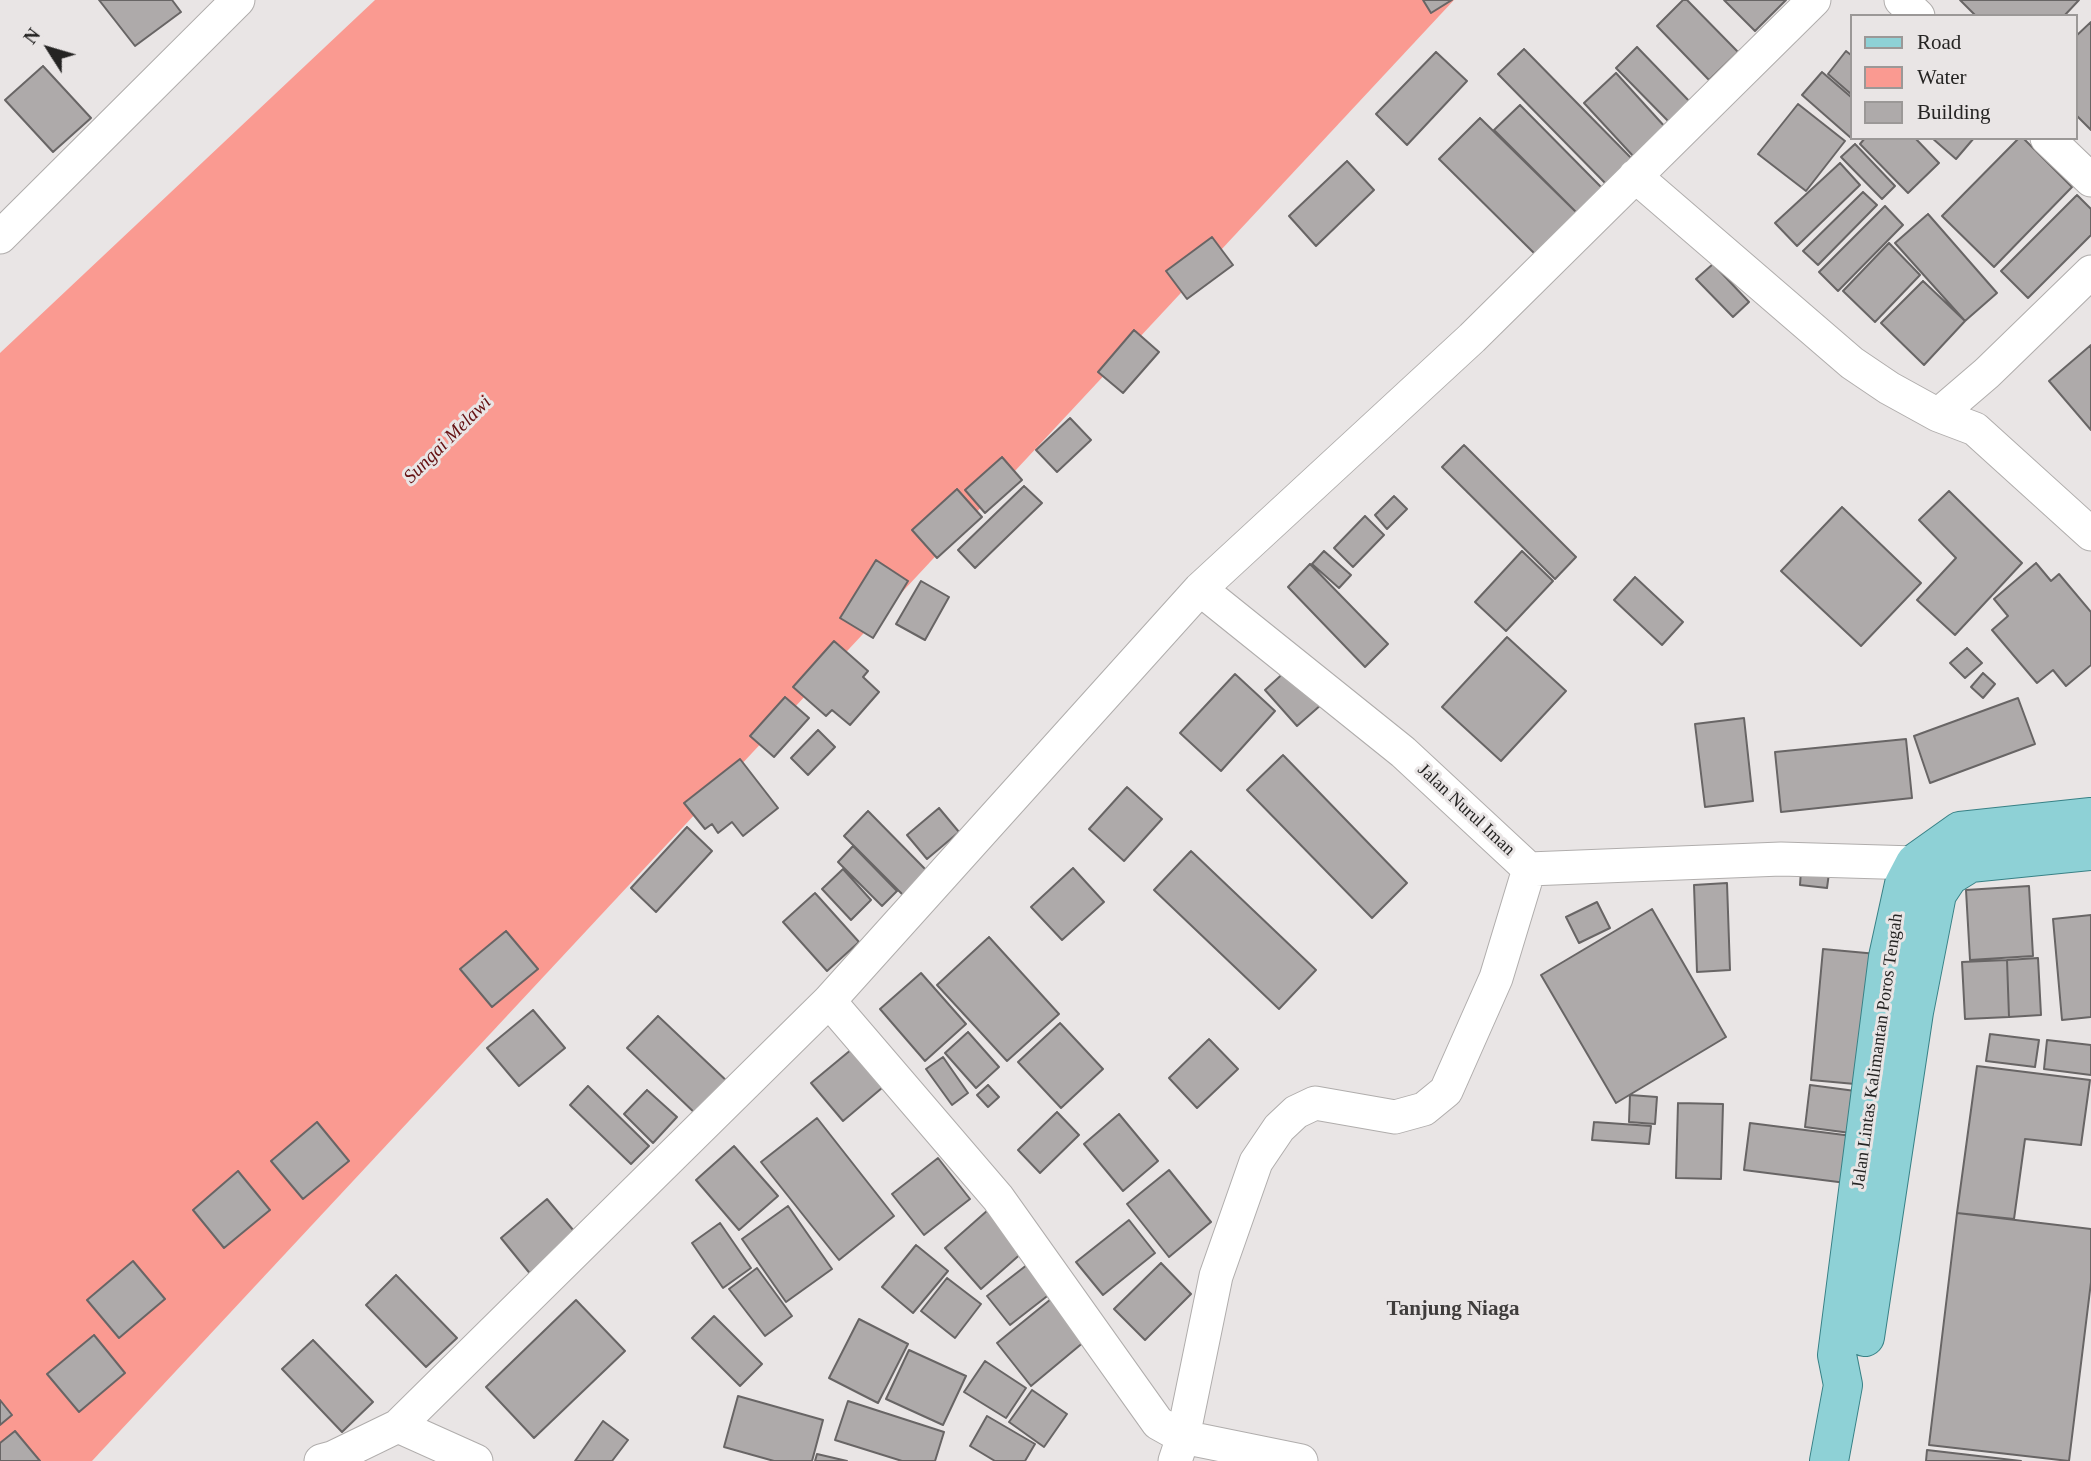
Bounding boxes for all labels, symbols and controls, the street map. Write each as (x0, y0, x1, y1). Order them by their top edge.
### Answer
north arrow (14, 14, 84, 84)
legend (1850, 14, 2077, 140)
text: N (19, 24, 44, 48)
text: Road (1917, 30, 1961, 54)
text: Water (1917, 65, 1967, 89)
text: Building (1917, 100, 1991, 124)
water label: Sungai Melawi (399, 391, 497, 489)
street label: Jalan Nurul Iman (1413, 759, 1519, 861)
street label: Jalan Lintas Kalimantan Poros Tengah (1848, 912, 1908, 1190)
district label: Tanjung Niaga (1387, 1297, 1519, 1323)

